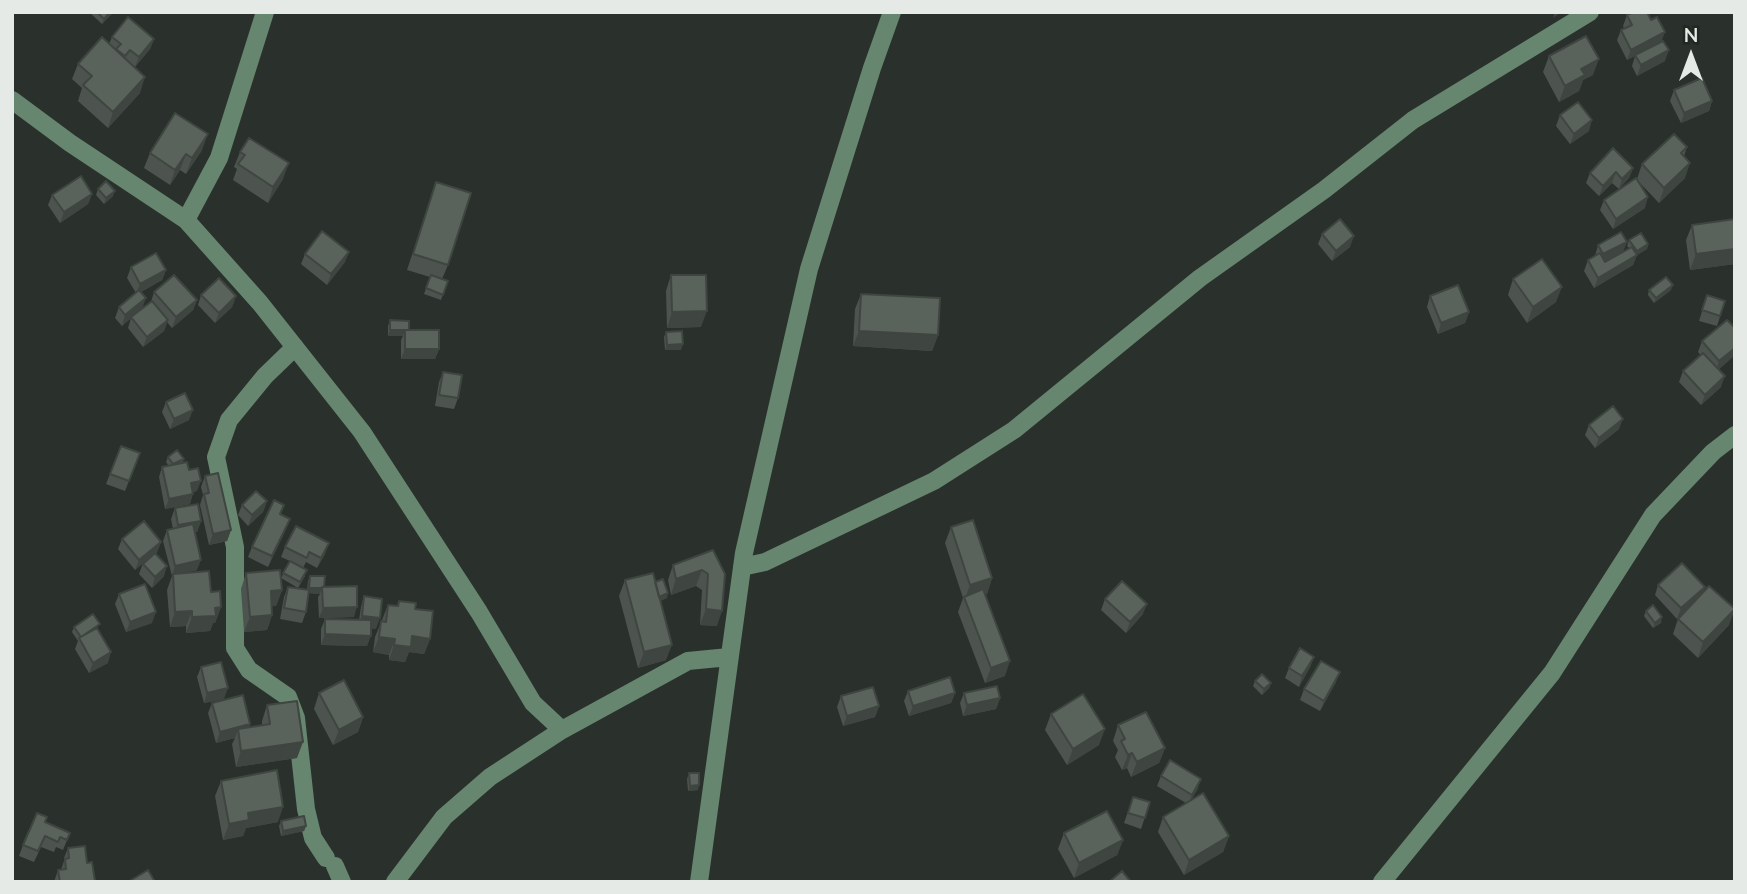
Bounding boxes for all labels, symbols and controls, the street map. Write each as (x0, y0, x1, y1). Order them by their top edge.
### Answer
north arrow (1656, 21, 1726, 91)
text: N (1684, 23, 1698, 46)

